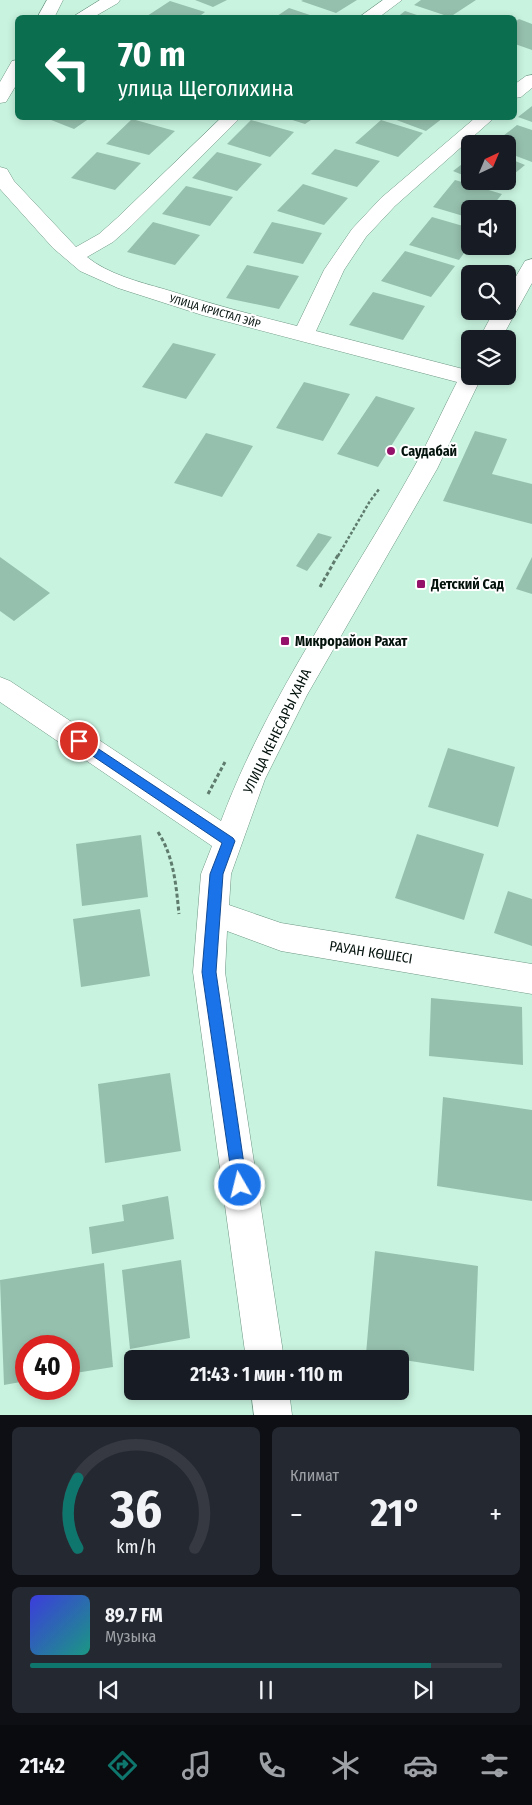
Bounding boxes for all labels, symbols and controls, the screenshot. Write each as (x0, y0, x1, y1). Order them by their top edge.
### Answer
text: 70 m (118, 33, 186, 75)
icon: left (35, 35, 100, 100)
text: улица Щеголихина (118, 75, 294, 102)
north arrow (461, 135, 516, 190)
map controls (461, 135, 516, 385)
button: sound (461, 200, 516, 255)
button: search (461, 265, 516, 320)
street label: УЛИЦА КРИСТАЛ ЭЙР (167, 292, 262, 331)
button: layers (461, 330, 516, 385)
place label: Саудабай (401, 443, 457, 460)
marker: Саудабай (385, 445, 397, 457)
place label: Детский Сад (430, 576, 504, 593)
marker: Детский Сад (415, 578, 427, 590)
place label: Микрорайон Рахат (295, 633, 408, 650)
marker: Микрорайон Рахат (279, 635, 291, 647)
street label: УЛИЦА КЕНЕСАРЫ ХАНА (239, 665, 315, 797)
pin (58, 720, 100, 762)
icon: arrive (65, 727, 93, 755)
street label: РАУАН КӨШЕСІ (328, 938, 414, 967)
position arrow (213, 1158, 265, 1210)
speed limit sign: 40 (15, 1335, 80, 1400)
text: 21:43 · 1 мин · 110 m (190, 1363, 343, 1386)
text: Климат (290, 1466, 339, 1485)
text: 36 (109, 1478, 162, 1541)
text: 21° (371, 1490, 421, 1536)
text: − (290, 1498, 303, 1531)
text: + (489, 1498, 502, 1531)
text: km/h (116, 1536, 156, 1558)
text: 89.7 FM (105, 1604, 163, 1627)
text: Музыка (105, 1627, 156, 1646)
icon: previous (95, 1676, 123, 1704)
icon: pause (252, 1676, 280, 1704)
icon: next (409, 1676, 437, 1704)
icon: directions (105, 1748, 140, 1783)
icon: music (179, 1748, 214, 1783)
icon: phone (254, 1748, 289, 1783)
icon: climate (328, 1748, 363, 1783)
icon: car (403, 1748, 438, 1783)
icon: filters (477, 1748, 512, 1783)
text: 21:42 (20, 1752, 65, 1779)

